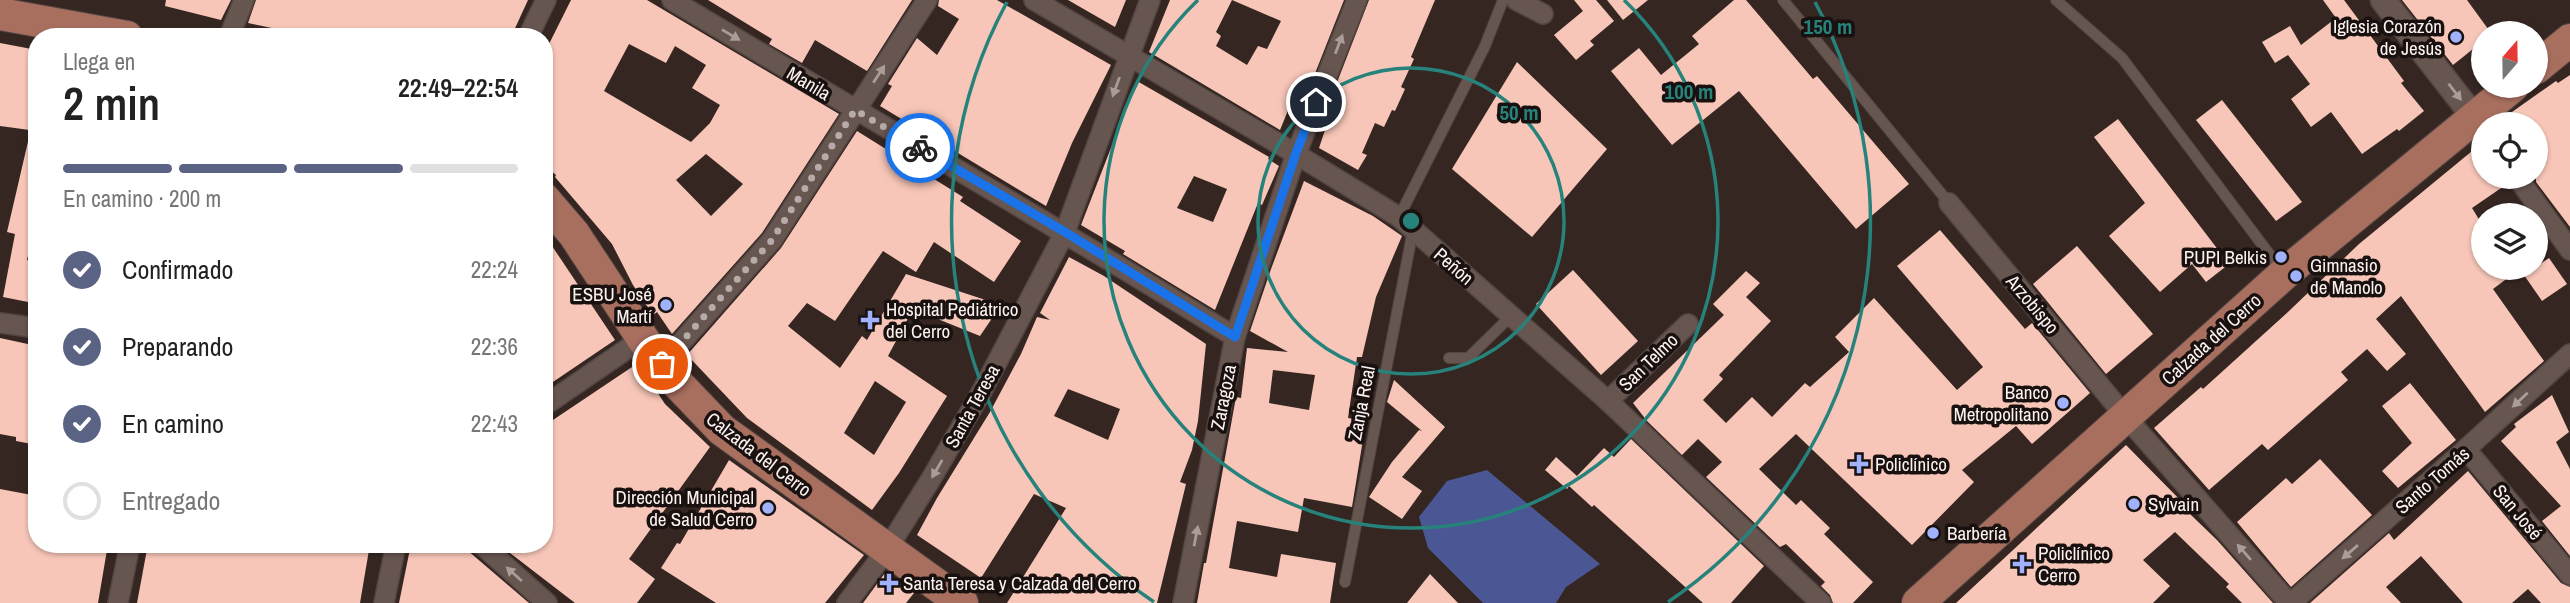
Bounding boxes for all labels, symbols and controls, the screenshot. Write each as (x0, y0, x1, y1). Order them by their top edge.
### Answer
text: 150 m (1804, 12, 1852, 41)
place label: Iglesia Corazón de Jesús (2333, 13, 2442, 61)
north arrow (2471, 21, 2548, 98)
map controls (2471, 21, 2548, 280)
one-way arrow (721, 29, 740, 42)
marker: Iglesia Corazón de Jesús (2448, 29, 2464, 45)
one-way arrow (1334, 34, 1345, 55)
text: Llega en (63, 46, 135, 77)
street label: Manila (782, 60, 836, 106)
one-way arrow (872, 65, 885, 84)
text: 22:49–22:54 (398, 70, 518, 105)
text: 2 min (63, 72, 160, 134)
pin (1286, 72, 1346, 132)
one-way arrow (1111, 76, 1122, 97)
text: 100 m (1665, 77, 1713, 106)
icon: home (1297, 83, 1335, 121)
one-way arrow (2448, 83, 2462, 101)
text: 50 m (1499, 98, 1539, 127)
button: locate (2471, 112, 2548, 189)
courier (885, 113, 955, 183)
icon: bike (901, 129, 939, 167)
text: En camino · 200 m (63, 183, 221, 214)
button: layers (2471, 203, 2548, 280)
centre of rings (1399, 209, 1423, 233)
street label: Peñón (1428, 241, 1480, 291)
place label: PUPI Belkis (2184, 244, 2267, 270)
marker: PUPI Belkis (2273, 249, 2289, 265)
icon: check (63, 251, 101, 289)
text: Confirmado (122, 252, 233, 287)
place label: Gimnasio de Manolo (2310, 252, 2383, 300)
text: 22:24 (471, 254, 518, 285)
street label: Arzobispo (2000, 268, 2066, 339)
marker: Gimnasio de Manolo (2288, 268, 2304, 284)
place label: ESBU José Martí (572, 281, 653, 329)
street label: Calzada del Cerro (2156, 287, 2266, 391)
place label: Hospital Pediátrico del Cerro (886, 296, 1019, 344)
marker: ESBU José Martí (658, 297, 674, 313)
marker: Hospital Pediátrico del Cerro (860, 310, 880, 330)
street label: San Telmo (1613, 327, 1683, 397)
icon: check (63, 328, 101, 366)
text: Preparando (122, 329, 233, 364)
text: 22:36 (471, 331, 518, 362)
pin (632, 334, 692, 394)
icon: bag (643, 345, 681, 383)
street label: Santa Teresa (938, 359, 1006, 452)
street label: Zaragoza (1204, 362, 1242, 432)
street label: Zanja Real (1341, 364, 1381, 442)
place label: Banco Metropolitano (1954, 379, 2049, 427)
one-way arrow (2512, 392, 2529, 408)
marker: Banco Metropolitano (2055, 395, 2071, 411)
icon: check (63, 405, 101, 443)
text: En camino (122, 406, 224, 441)
street label: Calzada del Cerro (701, 406, 817, 502)
text: 22:43 (471, 408, 518, 439)
street label: Santo Tomás (2389, 440, 2475, 520)
place label: Policlínico (1875, 451, 1947, 477)
marker: Policlínico (1849, 454, 1869, 474)
one-way arrow (931, 459, 943, 479)
street label: San José (2487, 479, 2549, 545)
text: Entregado (122, 483, 220, 518)
place label: Dirección Municipal de Salud Cerro (615, 484, 754, 532)
place label: Sylvain (2148, 491, 2199, 517)
marker: Sylvain (2126, 496, 2142, 512)
marker: Dirección Municipal de Salud Cerro (760, 500, 776, 516)
place label: Barbería (1947, 520, 2007, 546)
one-way arrow (1191, 525, 1202, 547)
marker: Barbería (1925, 525, 1941, 541)
place label: Policlínico Cerro (2038, 540, 2110, 588)
one-way arrow (2237, 543, 2252, 560)
one-way arrow (2341, 544, 2358, 559)
marker: Policlínico Cerro (2012, 554, 2032, 574)
one-way arrow (506, 566, 523, 582)
place label: Santa Teresa y Calzada del Cerro (903, 570, 1137, 596)
marker: Santa Teresa y Calzada del Cerro (881, 575, 897, 591)

